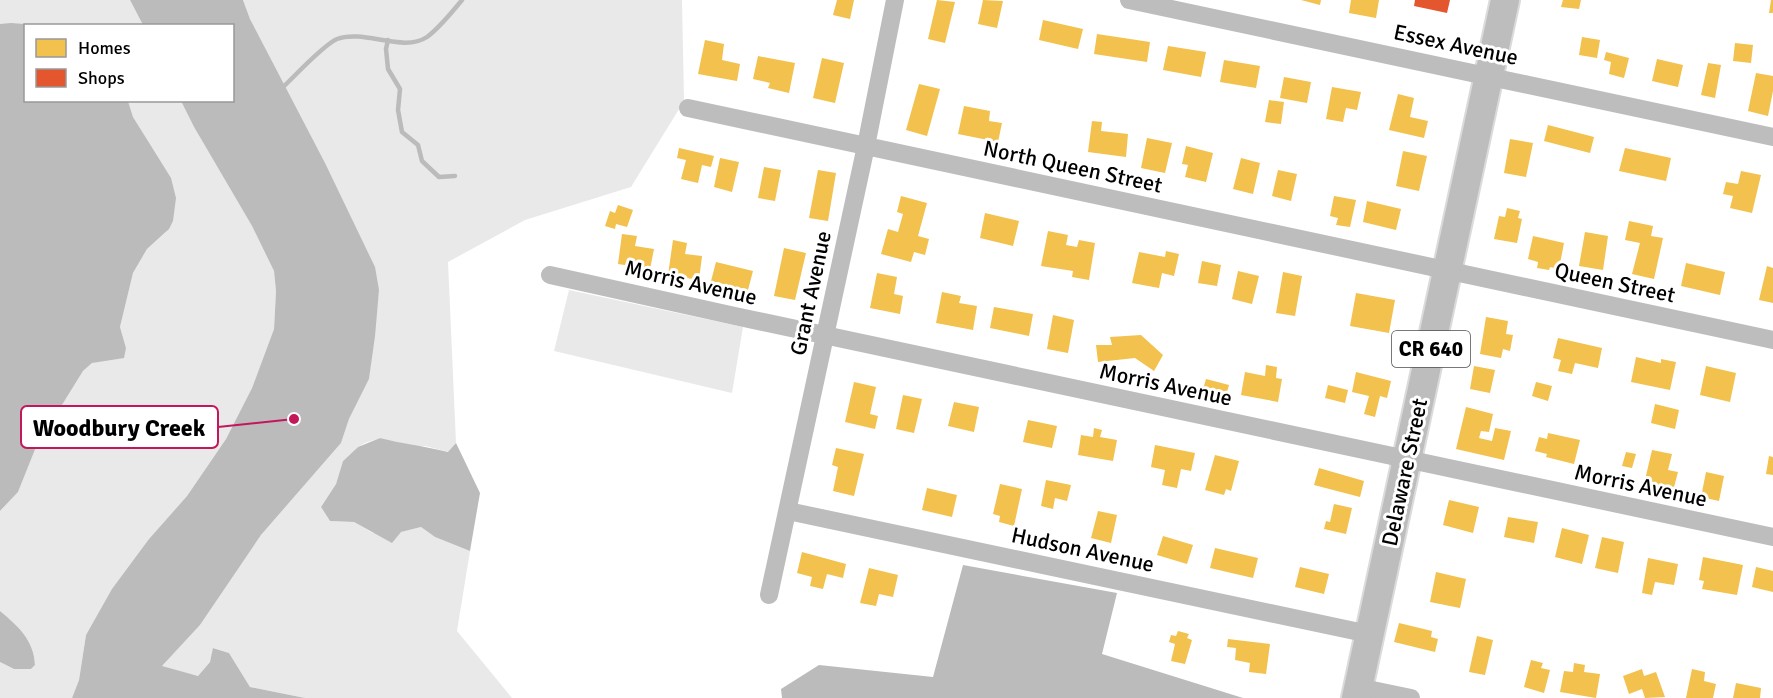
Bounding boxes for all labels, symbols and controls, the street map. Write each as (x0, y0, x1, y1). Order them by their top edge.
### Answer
street label: Essex Avenue (1391, 18, 1521, 71)
legend (24, 24, 234, 102)
text: Homes (78, 37, 131, 59)
text: Shops (78, 67, 125, 89)
street label: North Queen Street (981, 134, 1165, 199)
street label: Grant Avenue (784, 228, 837, 358)
street label: Morris Avenue (622, 254, 760, 311)
street label: Queen Street (1552, 257, 1678, 308)
road number: CR 640 (1392, 331, 1470, 367)
street label: Morris Avenue (1097, 357, 1235, 412)
street label: Delaware Street (1376, 395, 1433, 548)
callout: Woodbury Creek (21, 406, 218, 448)
text: Woodbury Creek (33, 413, 206, 443)
street label: Morris Avenue (1572, 458, 1710, 513)
street label: Hudson Avenue (1009, 521, 1157, 578)

